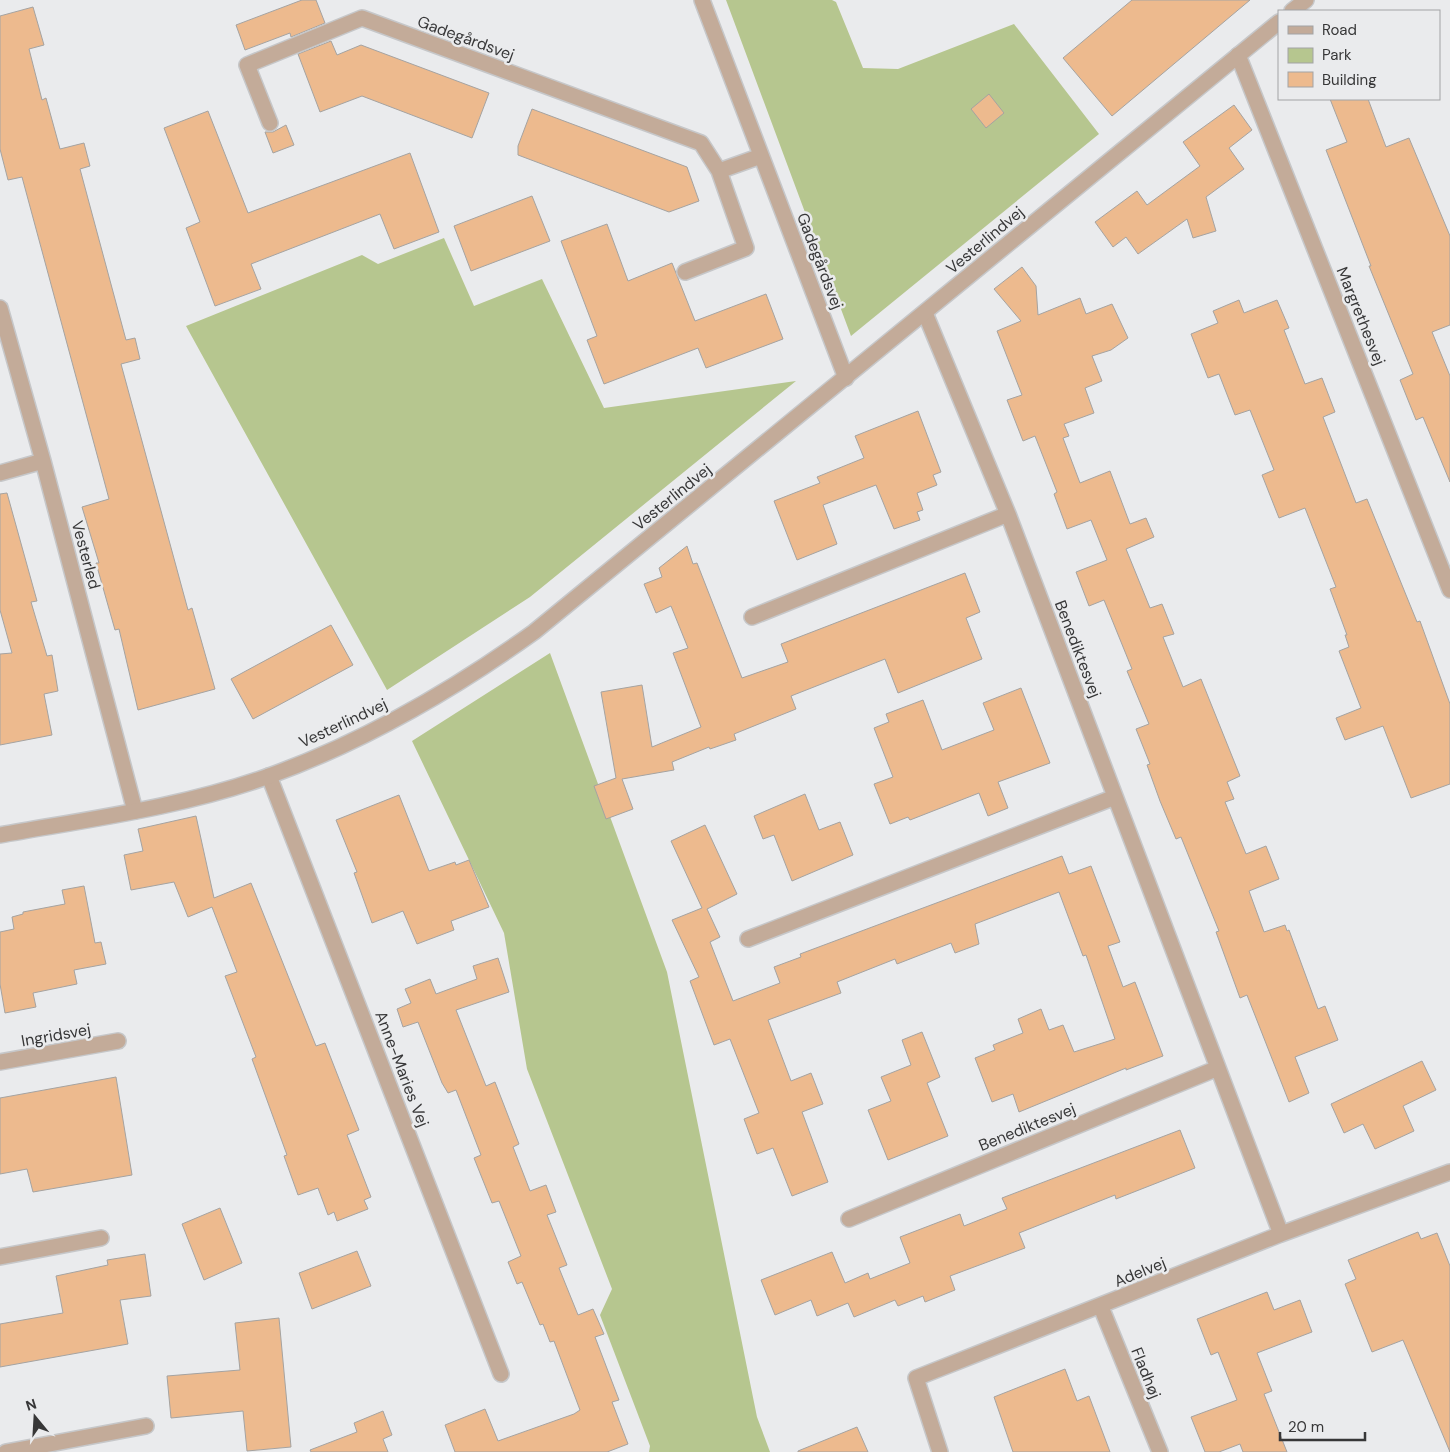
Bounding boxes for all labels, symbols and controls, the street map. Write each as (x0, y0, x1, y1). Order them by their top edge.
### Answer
legend (1278, 10, 1440, 100)
street label: Gadegårdsvej (415, 11, 517, 65)
text: Road (1322, 20, 1357, 40)
text: Park (1322, 45, 1352, 65)
text: Building (1322, 70, 1377, 90)
street label: Vesterlindvej (942, 201, 1028, 279)
street label: Gadegårdsvej (792, 210, 848, 312)
street label: Margrethesvej (1332, 264, 1390, 368)
street label: Vesterlindvej (628, 459, 716, 535)
street label: Vesterled (67, 518, 105, 592)
street label: Benediktesvej (1050, 597, 1106, 701)
street label: Vesterlindvej (295, 693, 391, 753)
street label: Anne-Maries Vej (370, 1008, 434, 1130)
street label: Ingridsvej (20, 1019, 92, 1051)
street label: Benediktesvej (975, 1098, 1079, 1156)
street label: Adelvej (1111, 1252, 1169, 1292)
street label: Fladhøj (1126, 1344, 1166, 1402)
north arrow (10, 1392, 60, 1442)
text: N (23, 1394, 39, 1415)
scale bar (1280, 1410, 1365, 1442)
text: 20 m (1288, 1417, 1324, 1437)

